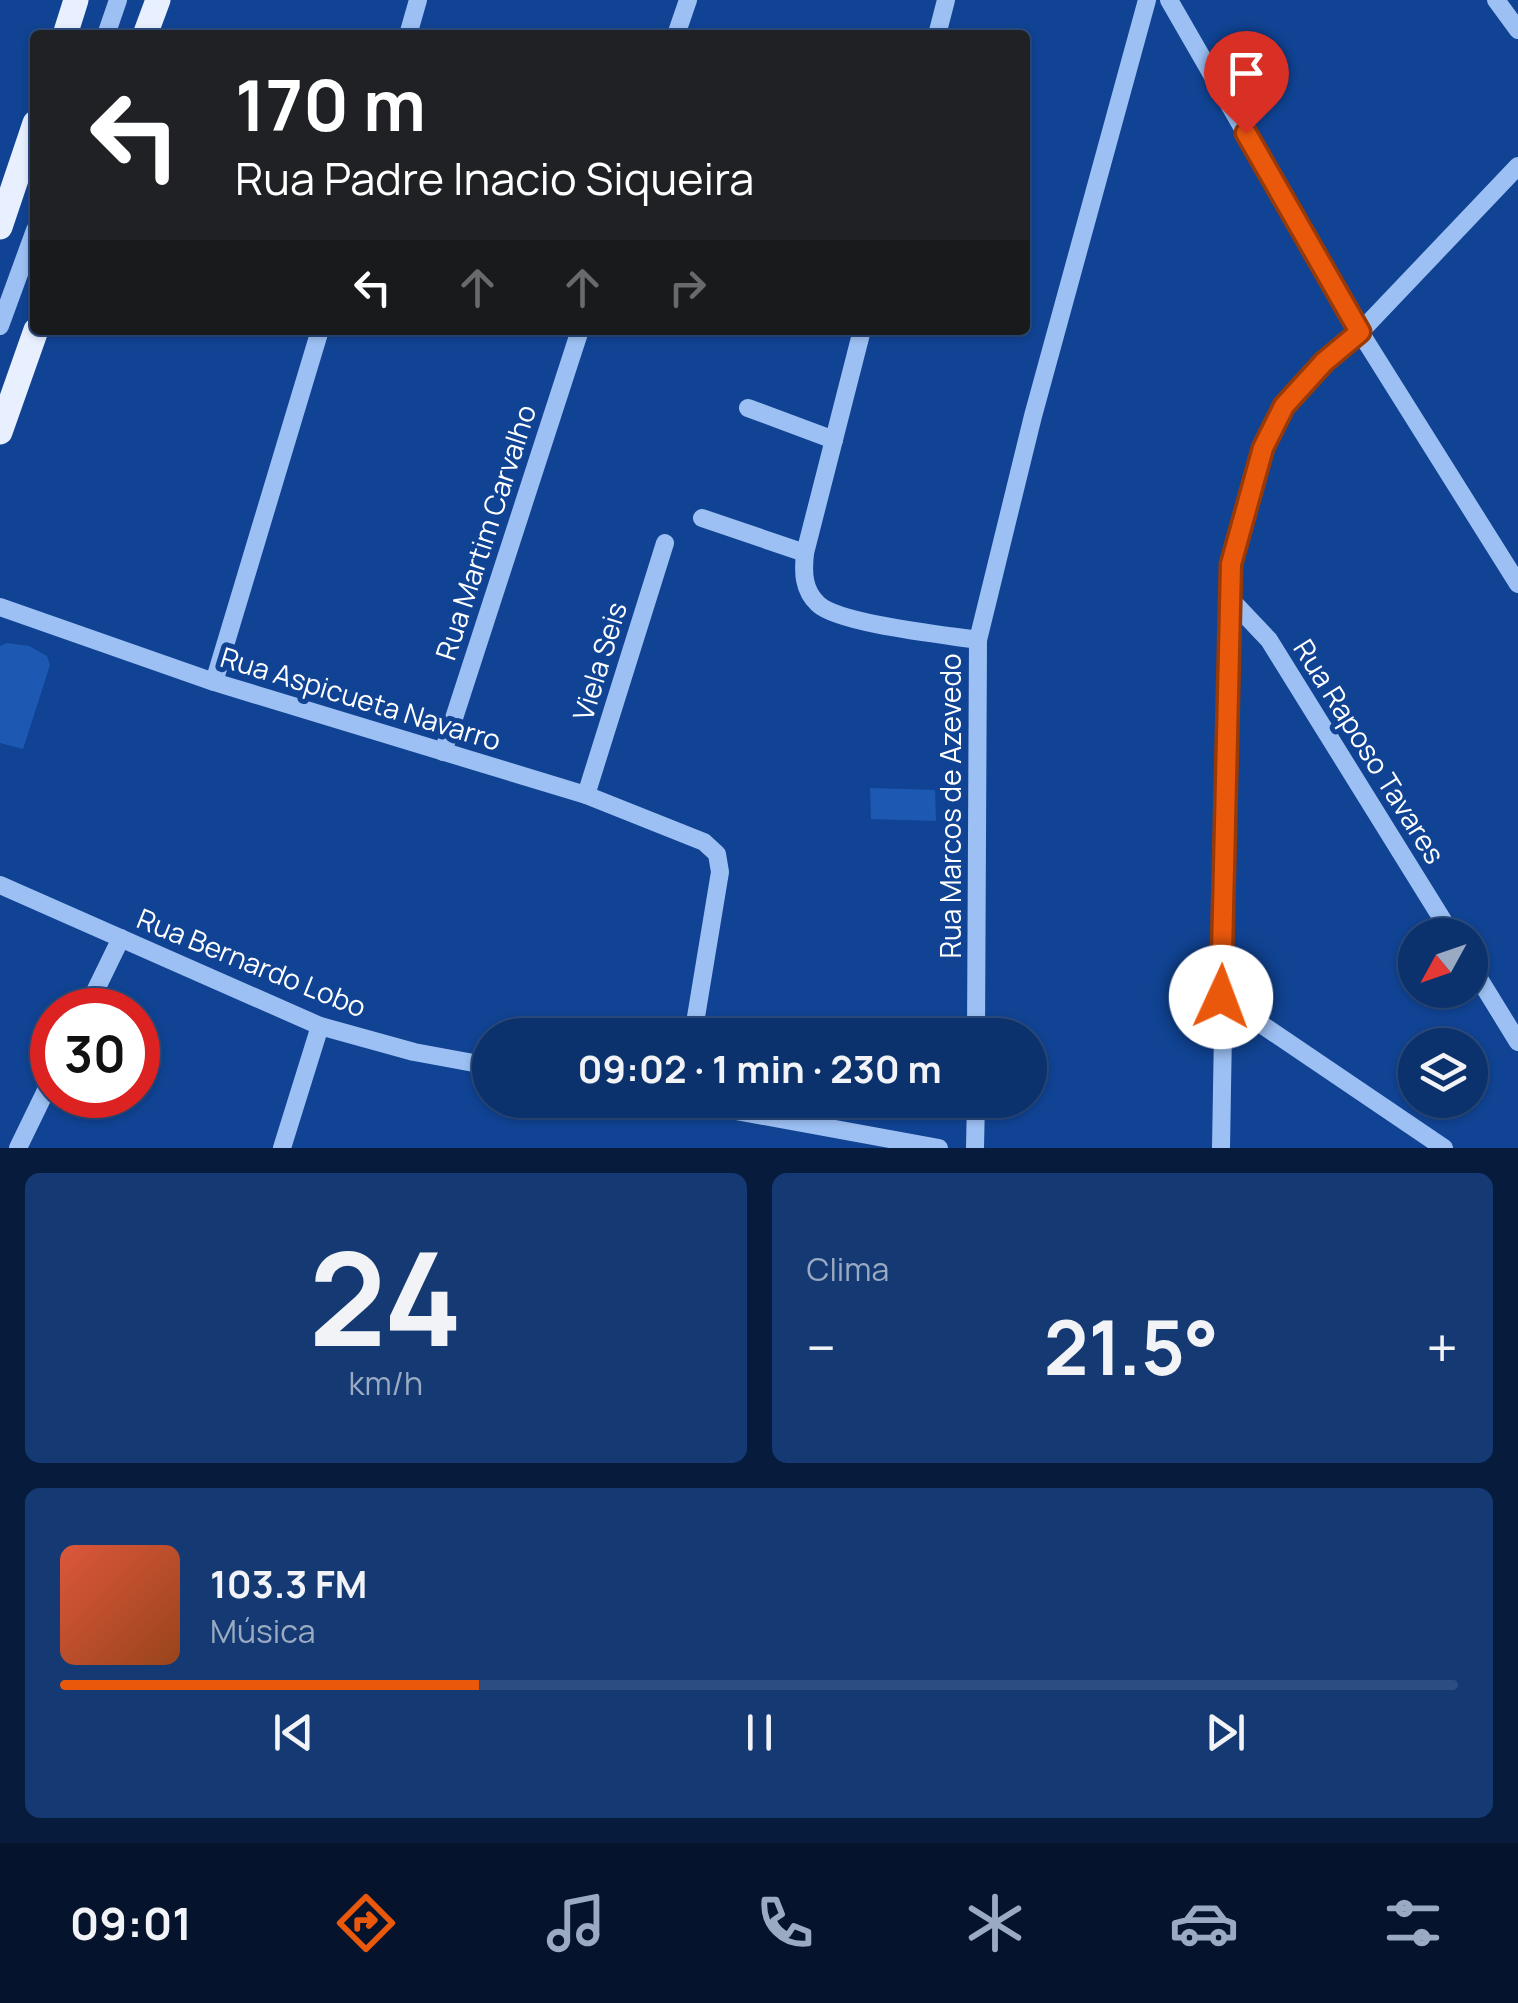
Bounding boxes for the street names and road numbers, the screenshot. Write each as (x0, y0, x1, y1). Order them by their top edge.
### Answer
street label: Rua Martim Carvalho (426, 400, 544, 664)
street label: Viela Seis (563, 597, 635, 725)
street label: Rua Raposo Tavares (1286, 632, 1454, 870)
street label: Rua Aspicueta Navarro (216, 637, 506, 759)
street label: Rua Marcos de Azevedo (931, 653, 969, 959)
street label: Rua Bernardo Lobo (132, 899, 372, 1025)

